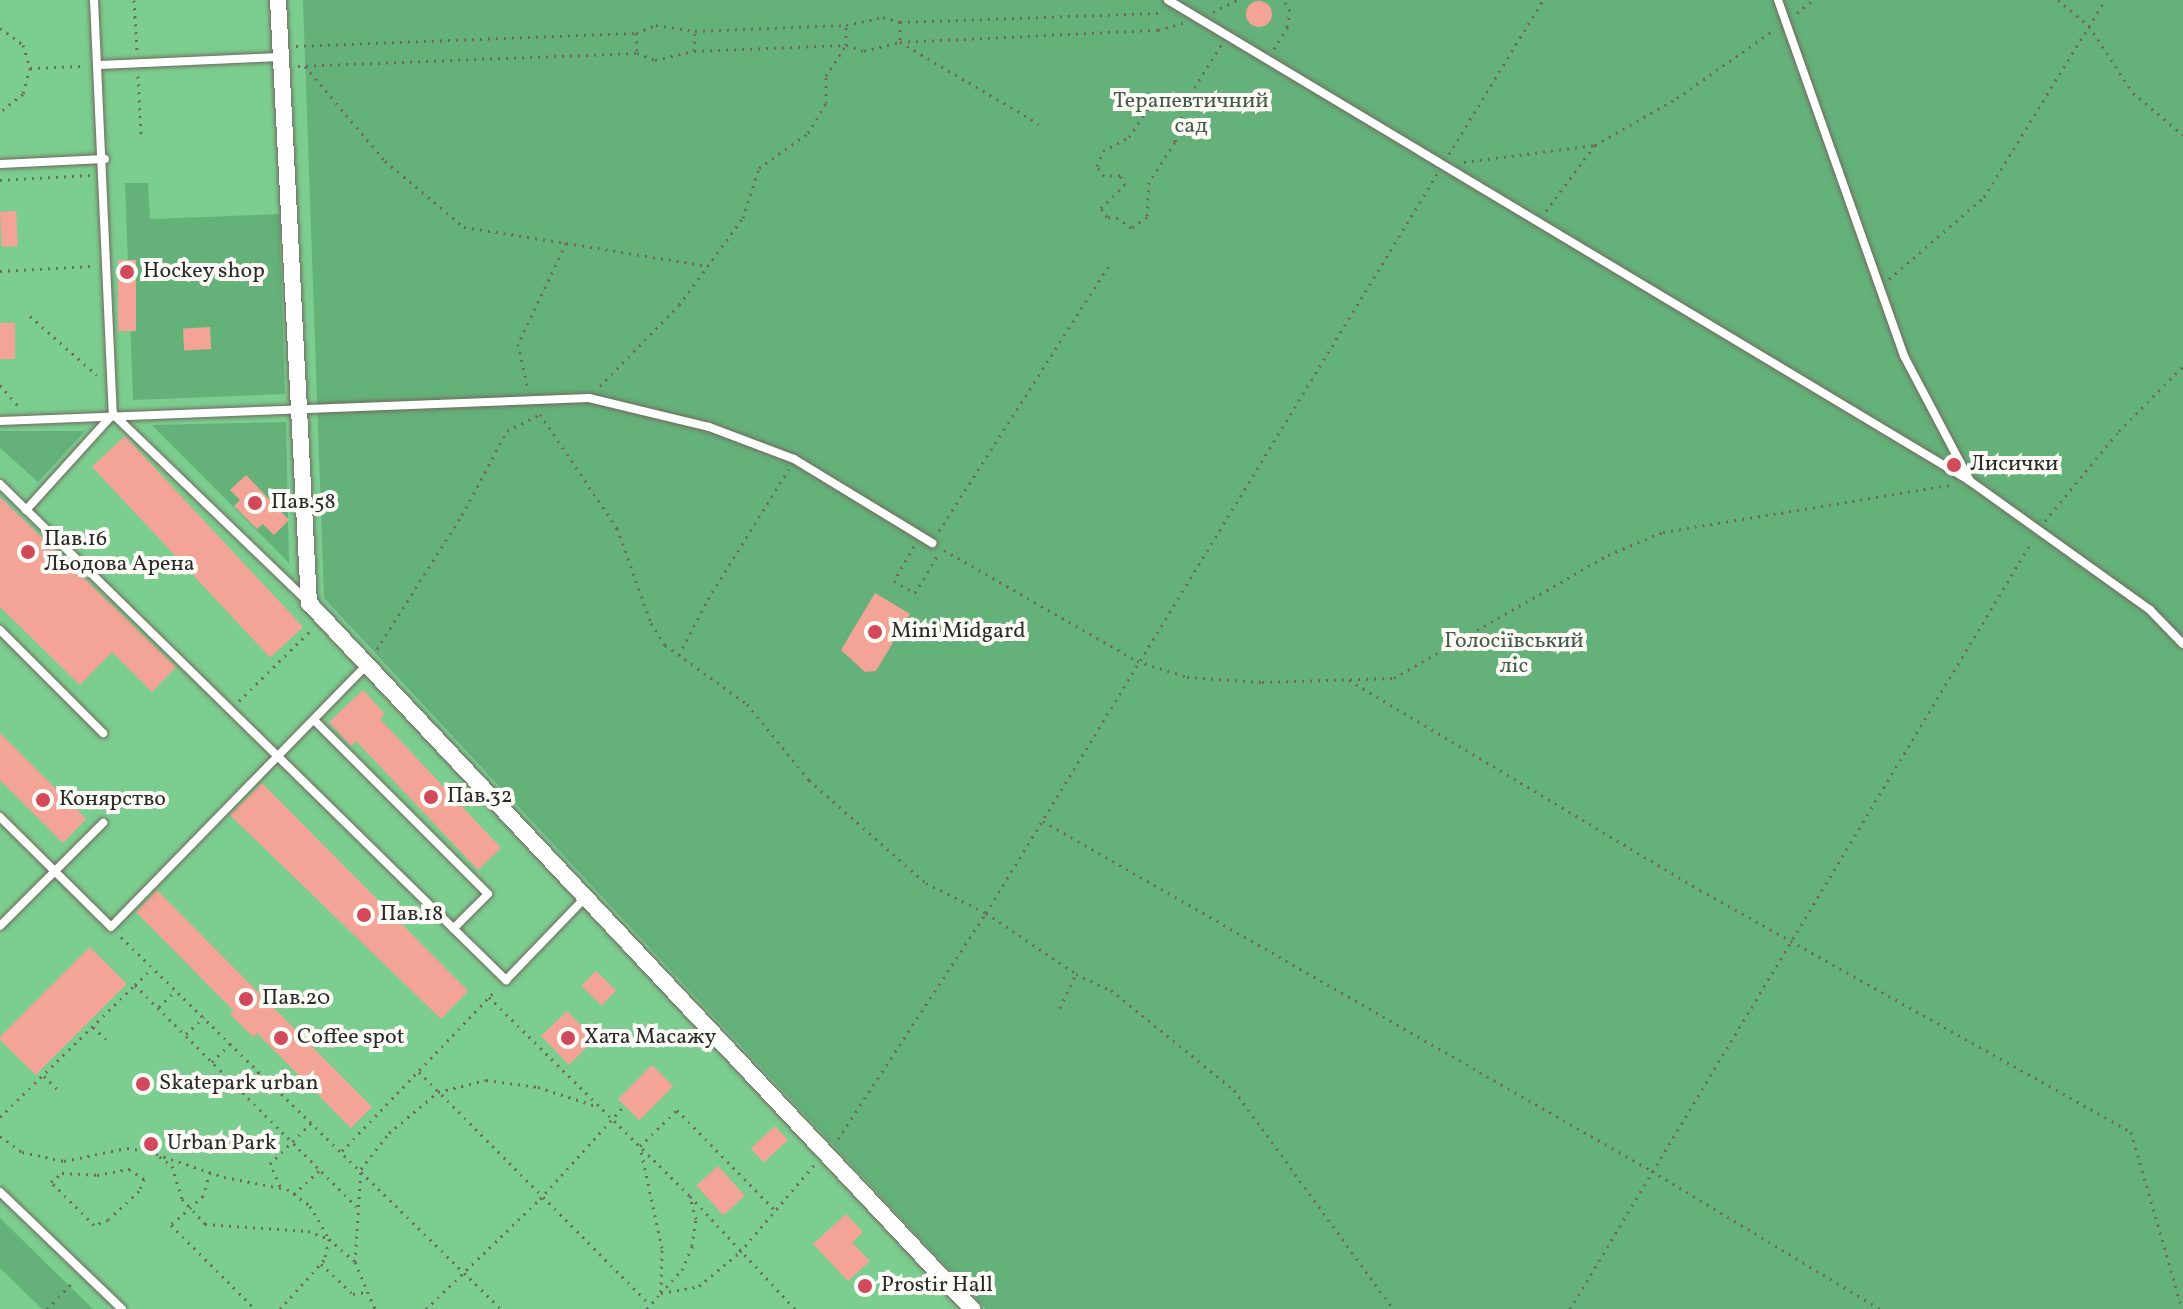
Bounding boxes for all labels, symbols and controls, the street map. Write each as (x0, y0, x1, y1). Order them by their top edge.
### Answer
park label: Терапевтичний сад (1113, 88, 1269, 140)
place label: Hockey shop (143, 259, 266, 285)
marker: Hockey shop (118, 263, 136, 281)
place label: Лисички (1970, 452, 2058, 478)
marker: Лисички (1945, 456, 1963, 474)
place label: Пав.58 (271, 490, 336, 516)
marker: Пав.58 (246, 494, 264, 512)
place label: Пав.16 Льодова Арена (44, 526, 195, 578)
marker: Пав.16 Льодова Арена (19, 543, 37, 561)
place label: Mini Midgard (891, 619, 1026, 645)
marker: Mini Midgard (866, 623, 884, 641)
park label: Голосіївський ліс (1444, 628, 1584, 680)
place label: Пав.32 (447, 784, 513, 810)
place label: Конярство (59, 787, 166, 813)
marker: Пав.32 (422, 788, 440, 806)
marker: Конярство (34, 791, 52, 809)
place label: Пав.18 (380, 902, 443, 928)
marker: Пав.18 (355, 906, 373, 924)
place label: Пав.20 (262, 986, 330, 1012)
marker: Пав.20 (237, 990, 255, 1008)
place label: Coffee spot (297, 1025, 404, 1051)
place label: Хата Масажу (584, 1025, 716, 1051)
marker: Coffee spot (272, 1029, 290, 1047)
marker: Хата Масажу (559, 1029, 577, 1047)
place label: Skatepark urban (159, 1071, 319, 1097)
marker: Skatepark urban (134, 1075, 152, 1093)
place label: Urban Park (167, 1131, 277, 1157)
marker: Urban Park (142, 1135, 160, 1153)
place label: Prostir Hall (881, 1273, 993, 1299)
marker: Prostir Hall (856, 1277, 874, 1295)

